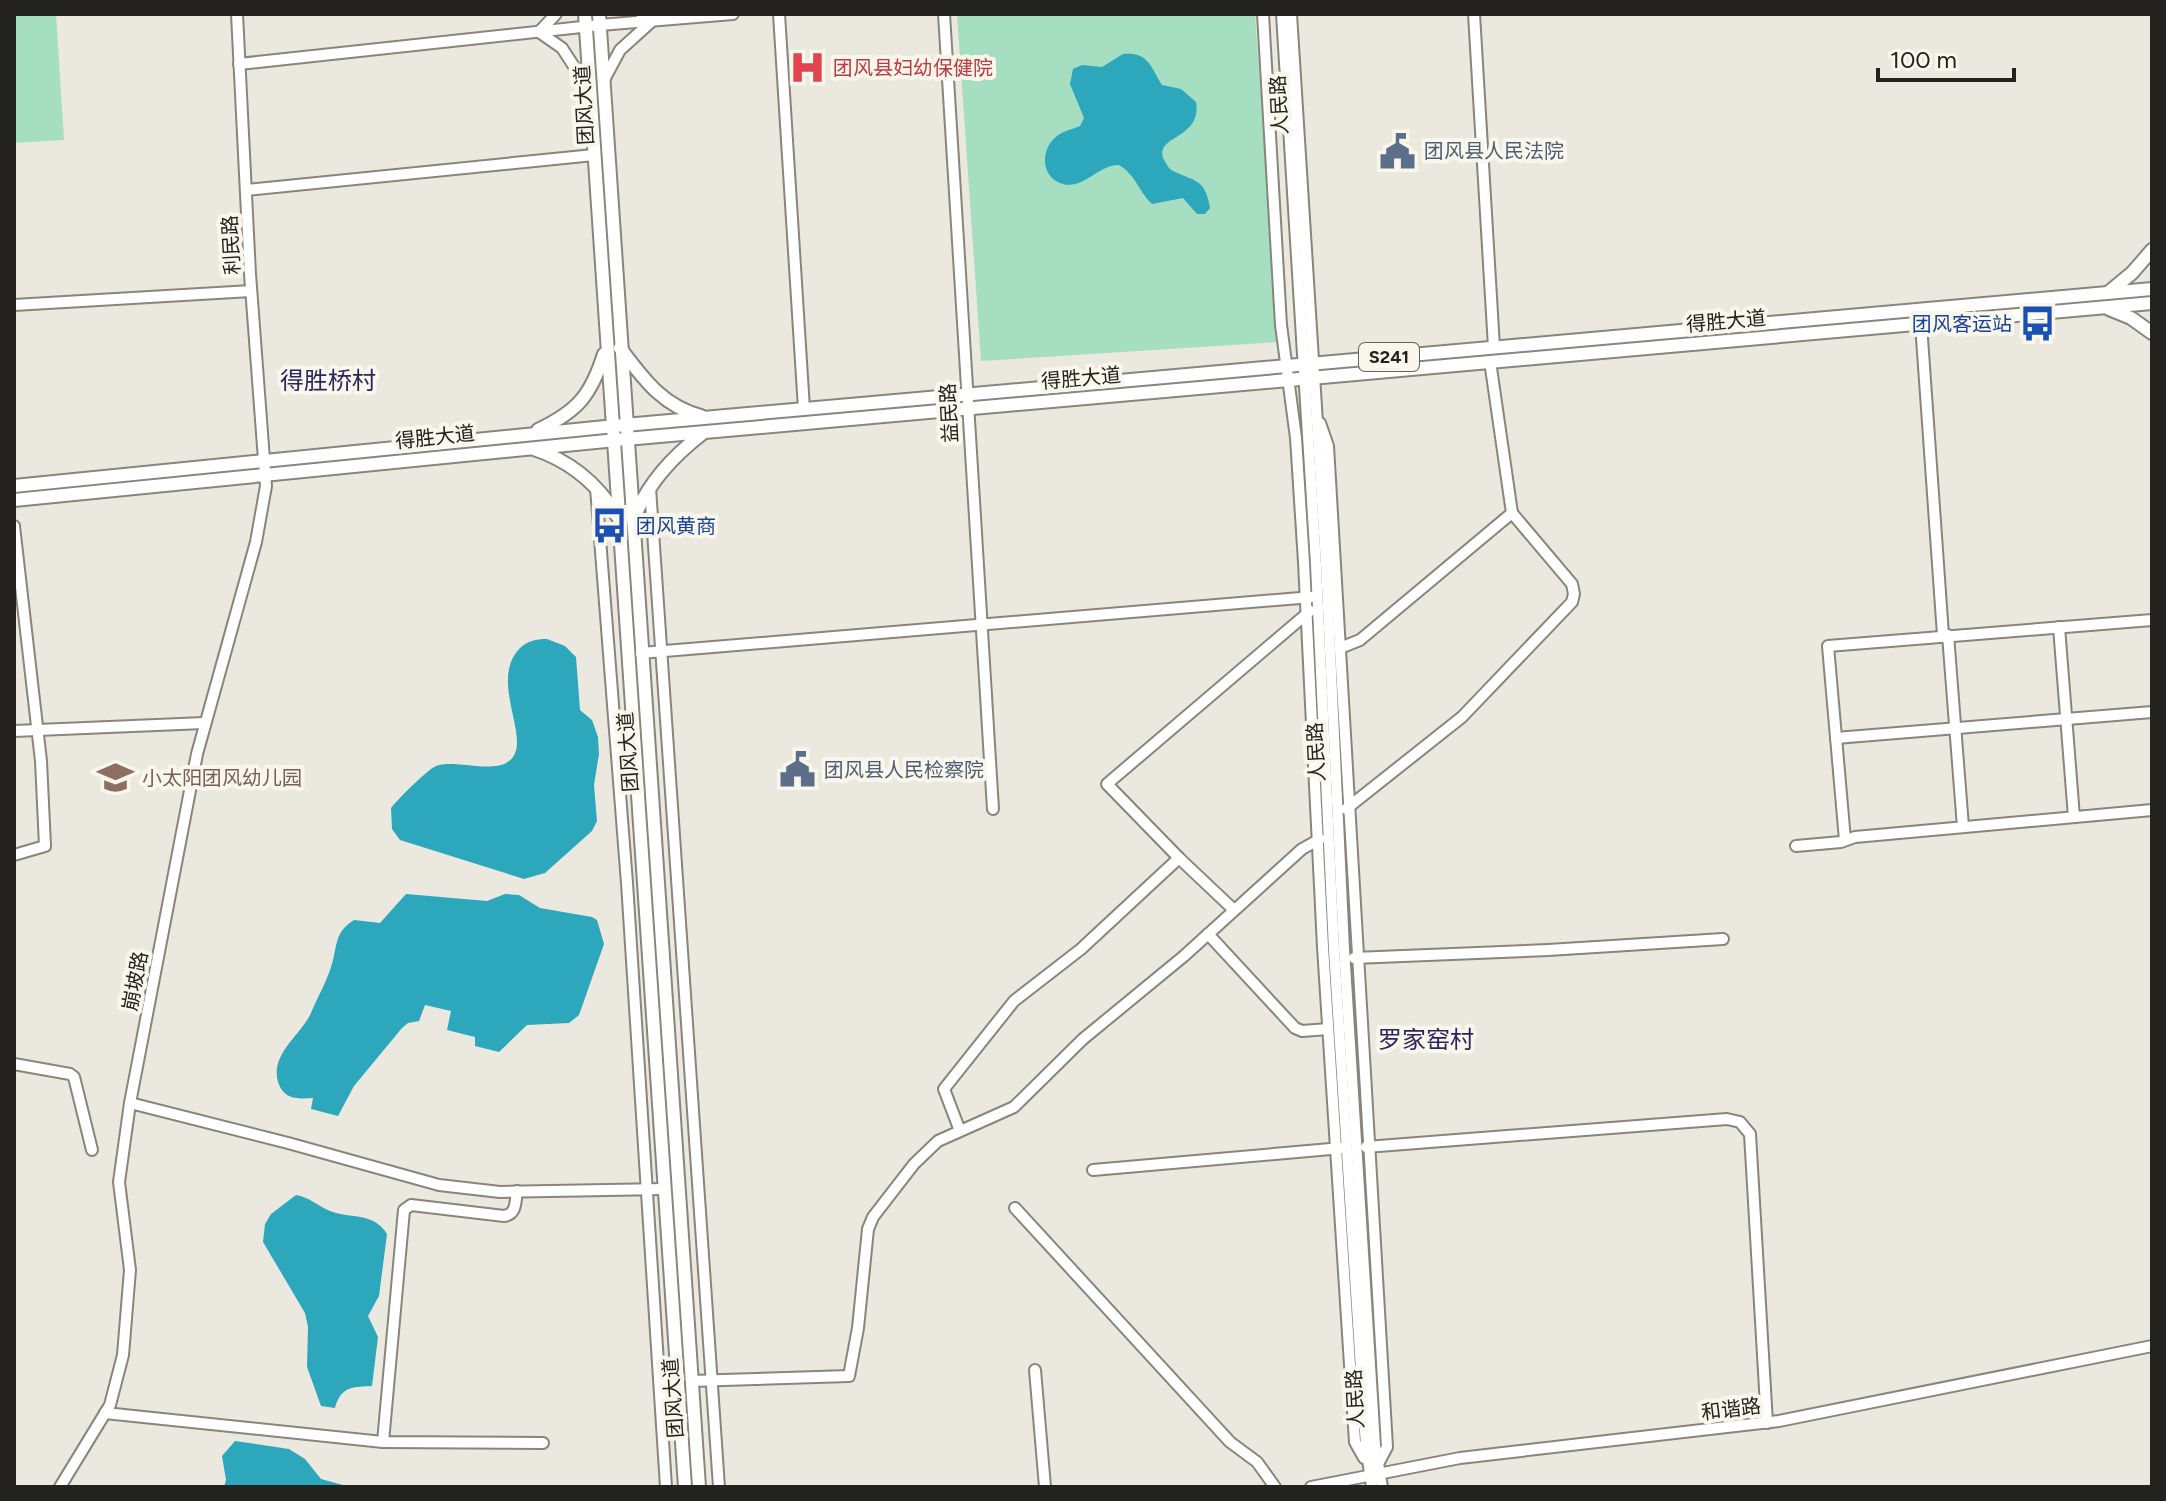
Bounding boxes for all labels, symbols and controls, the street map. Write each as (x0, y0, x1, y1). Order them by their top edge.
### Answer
scale bar (1878, 32, 2014, 82)
text: 100 m (1890, 45, 1957, 74)
hospital icon: 团风县妇幼保健院 (788, 49, 826, 87)
place label: 团风县妇幼保健院 (833, 56, 993, 80)
street label: 团风大道 (570, 64, 598, 146)
street label: 人民路 (1265, 74, 1293, 136)
public building icon: 团风县人民法院 (1379, 132, 1417, 170)
place label: 团风县人民法院 (1424, 139, 1564, 163)
street label: 利民路 (217, 214, 245, 276)
bus stop icon: 团风客运站 (2019, 305, 2057, 343)
street label: 得胜大道 (1685, 306, 1767, 336)
place label: 团风客运站 (1912, 312, 2012, 336)
road number: S241 (1359, 343, 1419, 371)
street label: 得胜大道 (1040, 363, 1122, 393)
district label: 得胜桥村 (280, 366, 376, 395)
street label: 益民路 (935, 382, 963, 444)
street label: 得胜大道 (394, 421, 476, 453)
bus stop icon: 团风黄商 (591, 507, 629, 545)
place label: 团风黄商 (636, 514, 716, 538)
street label: 团风大道 (613, 711, 643, 793)
street label: 人民路 (1302, 721, 1330, 783)
public building icon: 团风县人民检察院 (779, 751, 817, 789)
place label: 团风县人民检察院 (824, 758, 984, 782)
school or university icon: 小太阳团风幼儿园 (97, 759, 135, 797)
place label: 小太阳团风幼儿园 (142, 766, 302, 790)
street label: 崩坡路 (117, 949, 153, 1013)
district label: 罗家窑村 (1378, 1025, 1474, 1054)
street label: 团风大道 (658, 1357, 688, 1439)
street label: 人民路 (1341, 1368, 1369, 1430)
street label: 和谐路 (1700, 1393, 1762, 1425)

